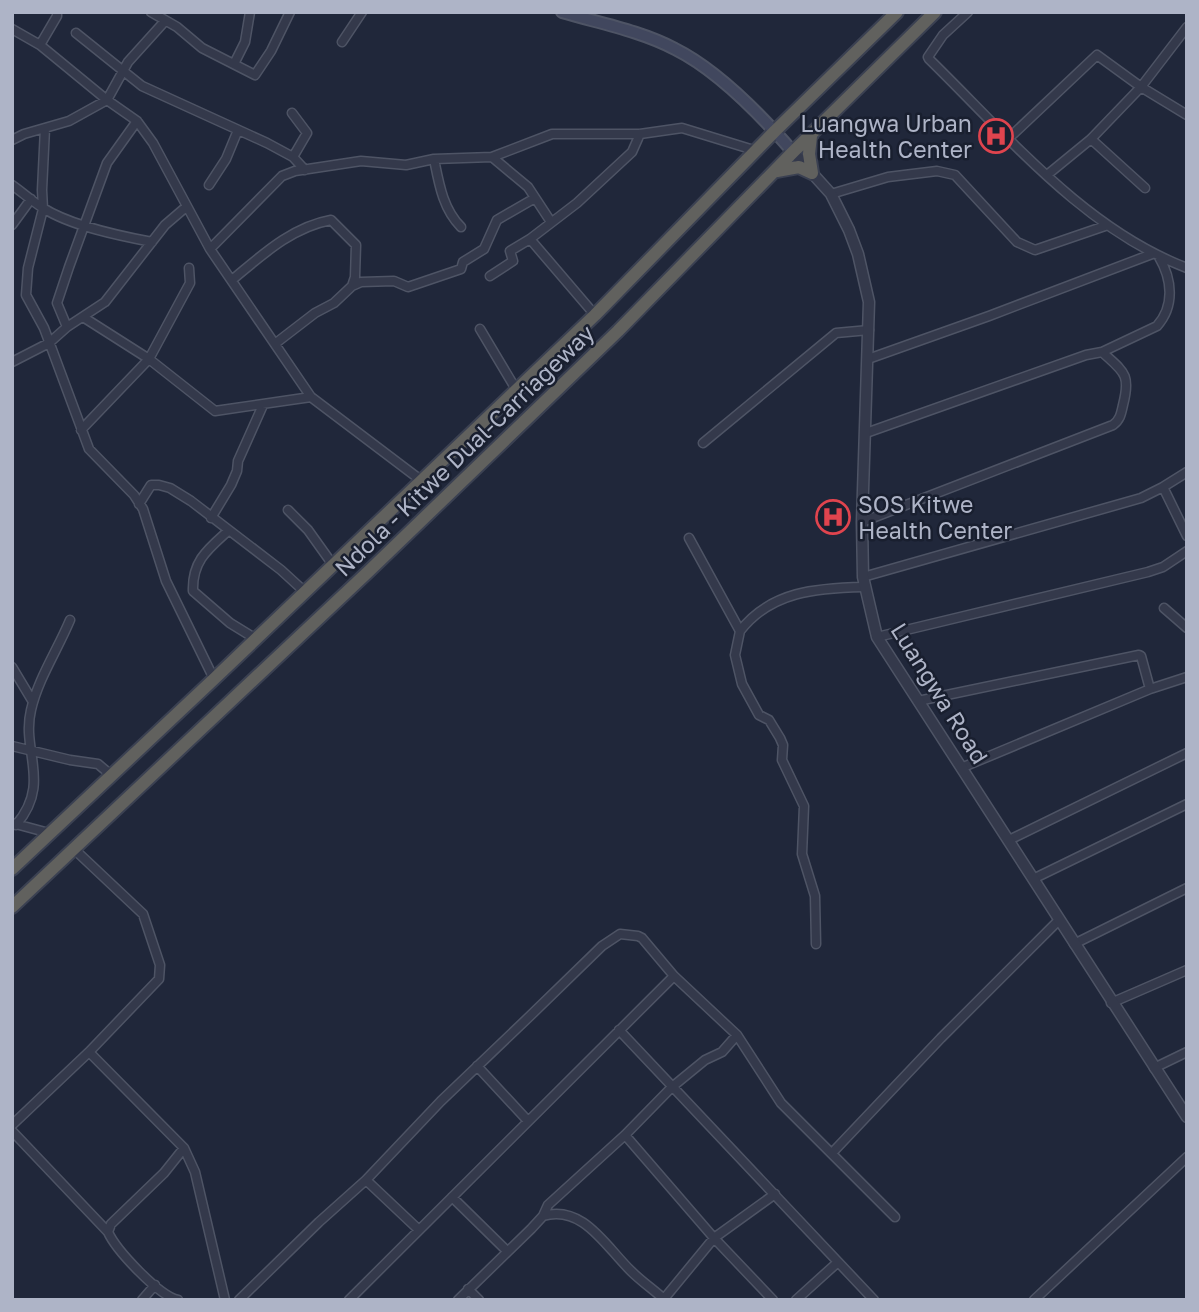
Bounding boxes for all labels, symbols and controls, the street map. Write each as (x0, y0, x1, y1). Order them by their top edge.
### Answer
place label: Luangwa Urban Health Center (800, 109, 972, 163)
hospital icon: Luangwa Urban Health Center (977, 117, 1015, 155)
street label: Ndola - Kitwe Dual-Carriageway (328, 318, 600, 582)
place label: SOS Kitwe Health Center (858, 490, 1012, 544)
hospital icon: SOS Kitwe Health Center (814, 498, 852, 536)
street label: Luangwa Road (885, 617, 995, 769)

